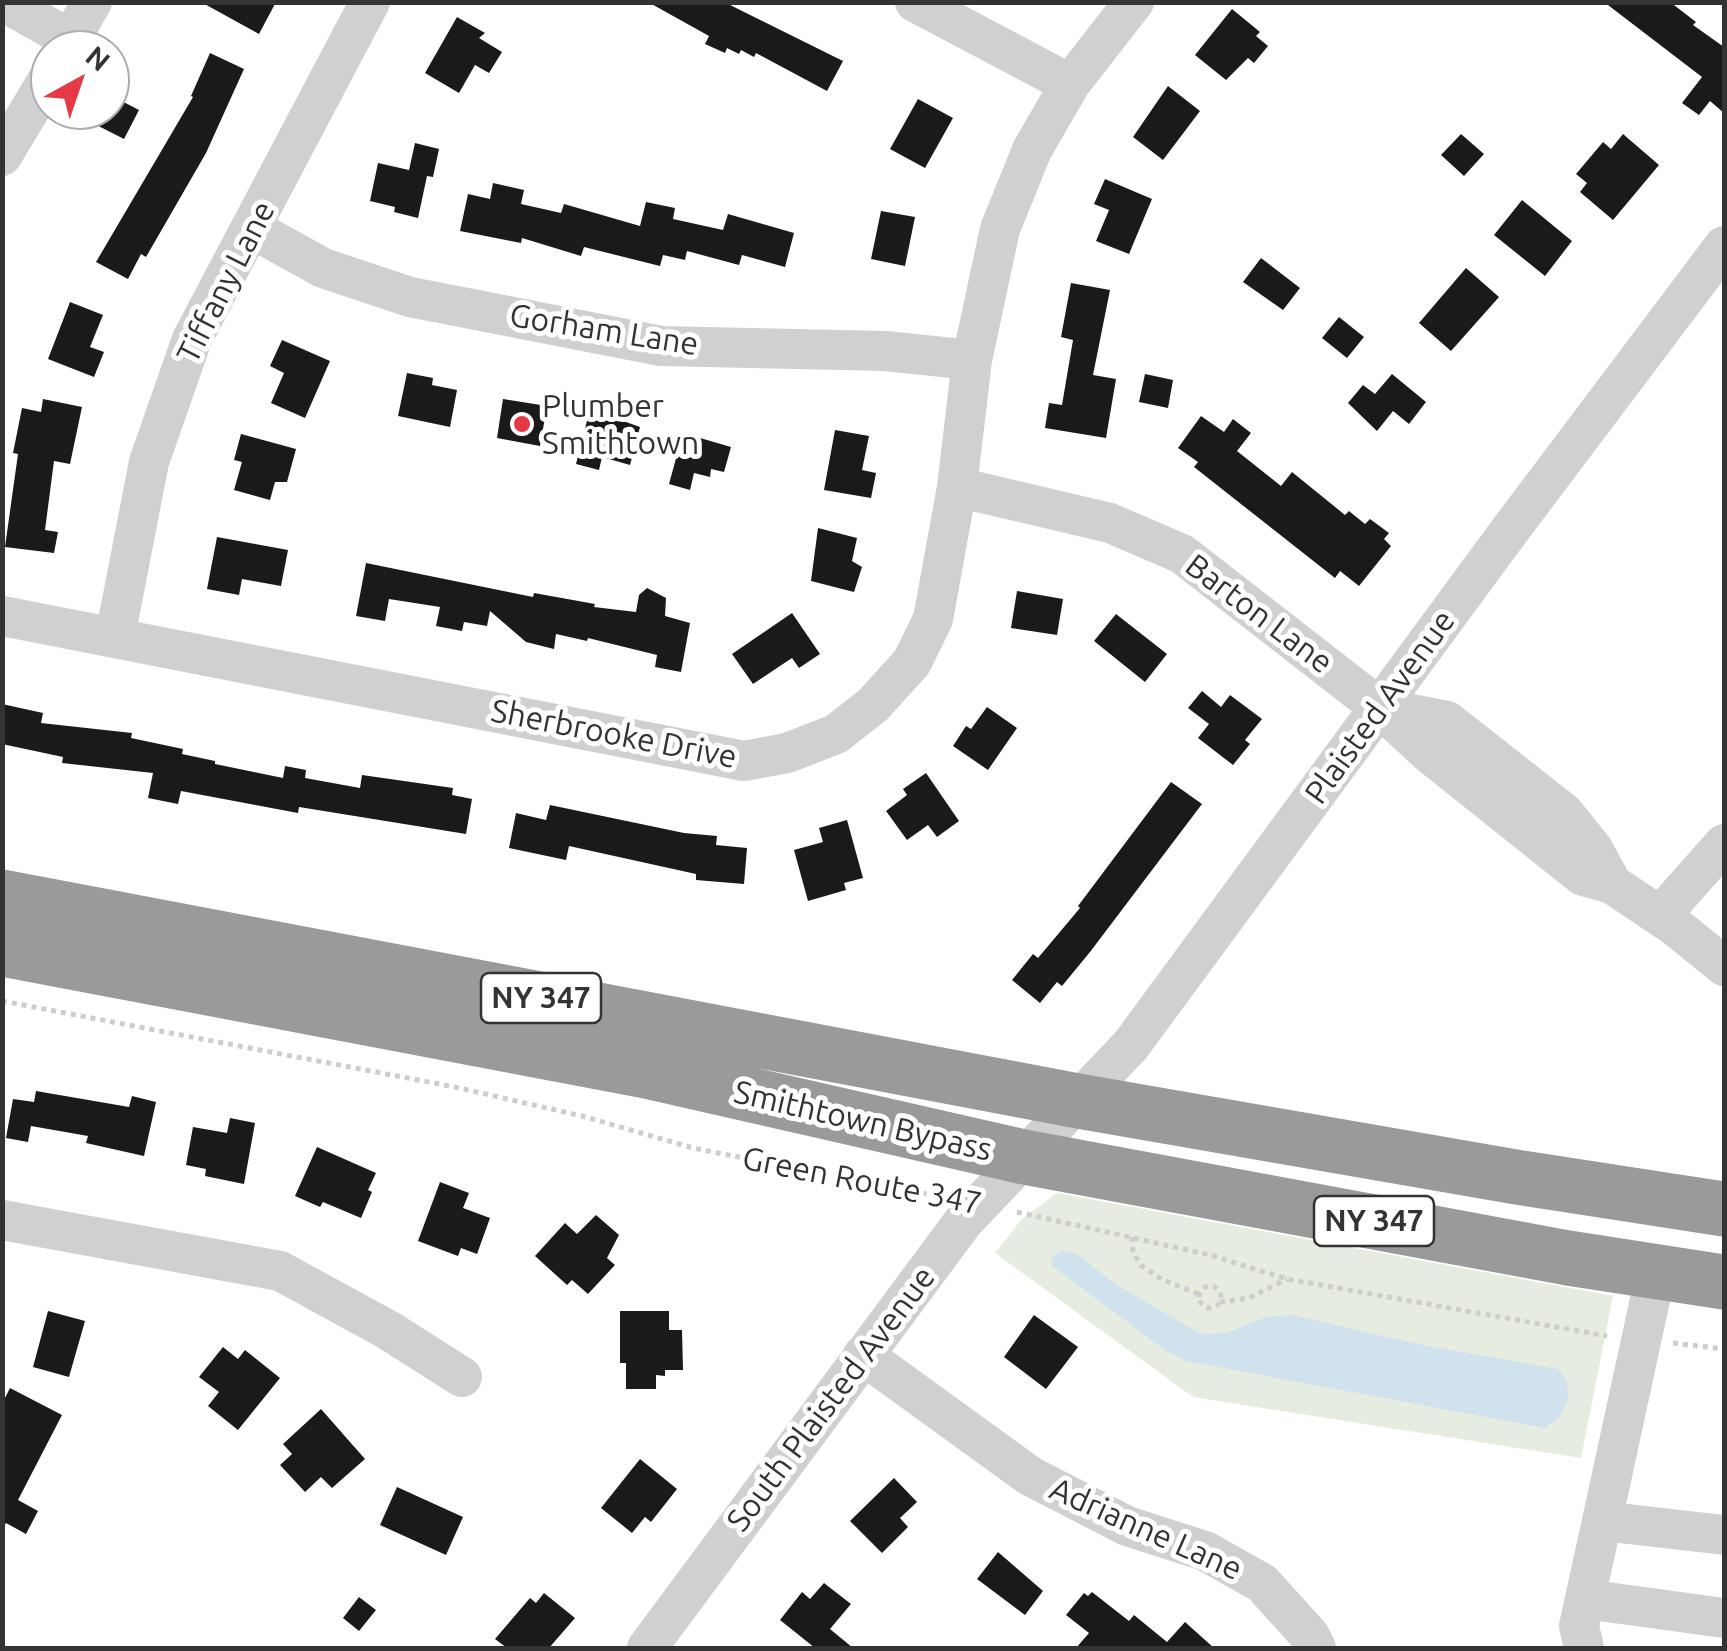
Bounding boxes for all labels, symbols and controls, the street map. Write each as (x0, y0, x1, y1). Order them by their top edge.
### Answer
north arrow (30, 30, 130, 130)
text: N (80, 40, 116, 77)
street label: Tiffany Lane (169, 195, 283, 369)
street label: Gorham Lane (507, 296, 701, 364)
place label: Plumber Smithtown (542, 387, 699, 462)
marker: Plumber Smithtown (511, 413, 533, 435)
street label: Barton Lane (1178, 546, 1340, 682)
street label: Plaisted Avenue (1297, 603, 1463, 811)
street label: Sherbrooke Drive (488, 691, 740, 777)
road number: NY 347 (481, 973, 601, 1023)
street label: Smithtown Bypass (730, 1073, 996, 1169)
street label: Green Route 347 (739, 1139, 985, 1223)
road number: NY 347 (1314, 1196, 1434, 1246)
street label: South Plaisted Avenue (719, 1259, 943, 1539)
street label: Adrianne Lane (1044, 1470, 1248, 1588)

